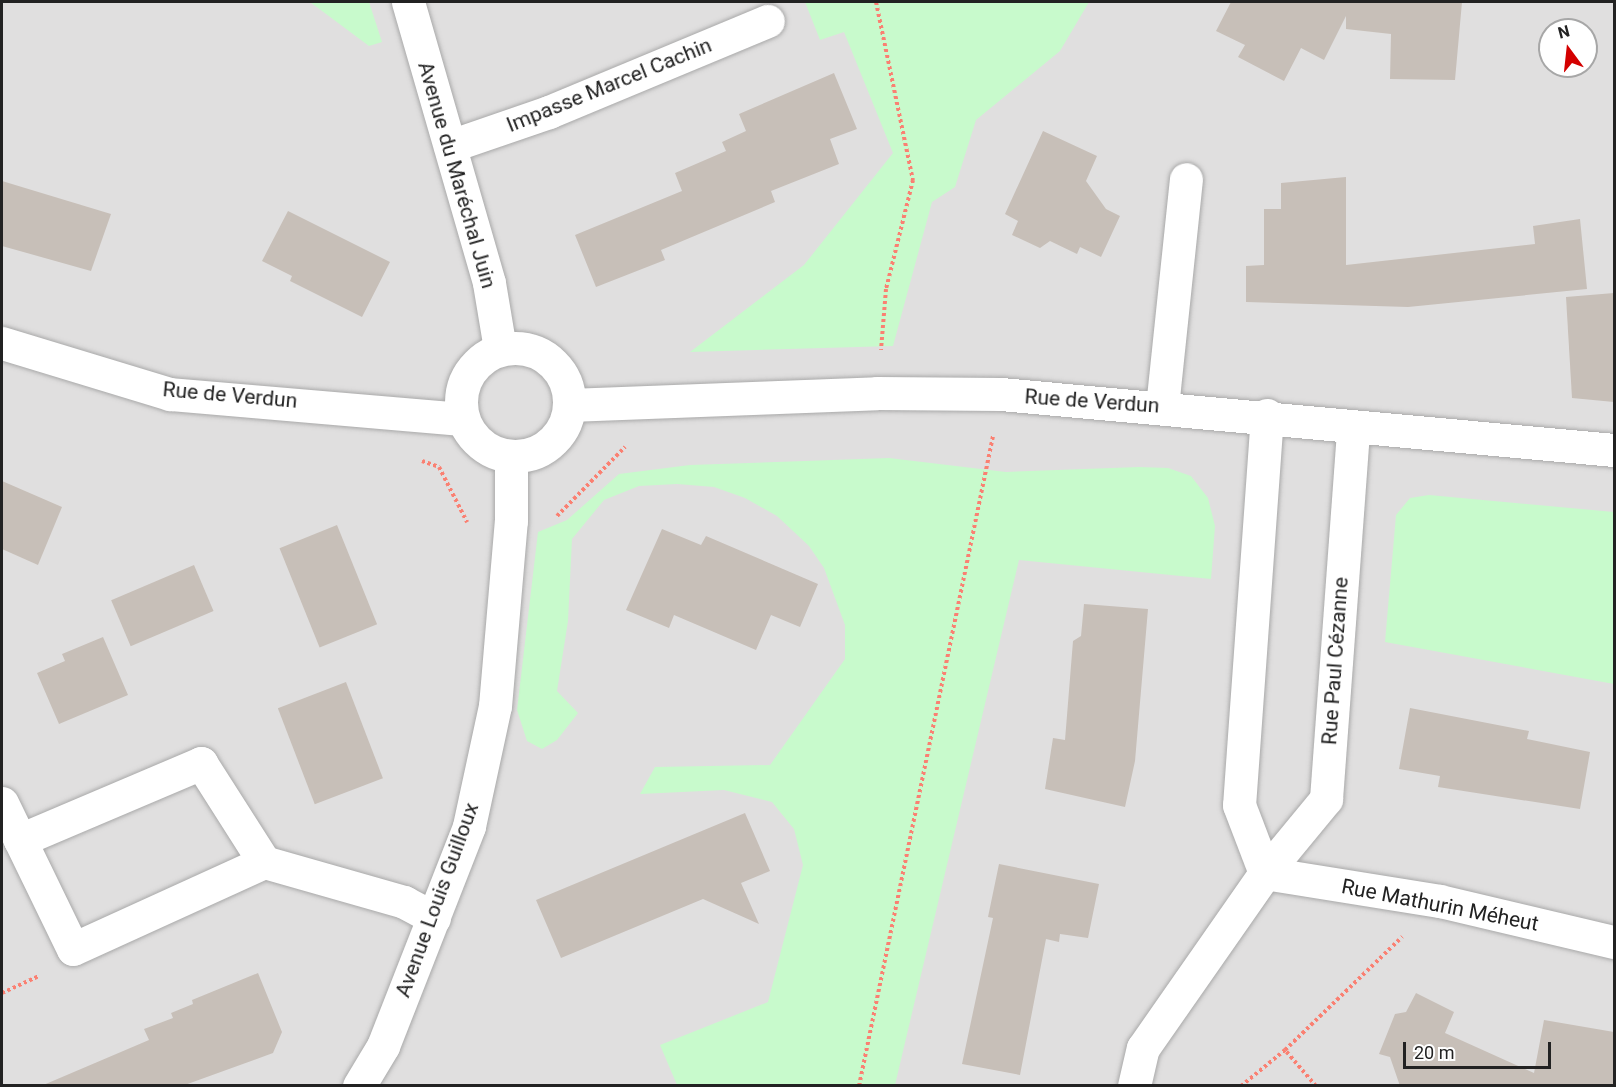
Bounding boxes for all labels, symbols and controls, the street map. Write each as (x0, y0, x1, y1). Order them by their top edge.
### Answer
north arrow (1538, 18, 1598, 78)
text: N (1556, 21, 1572, 43)
street label: Impasse Marcel Cachin (503, 32, 715, 138)
street label: Avenue du Maréchal Juin (413, 59, 501, 291)
street label: Rue de Verdun (162, 377, 298, 413)
street label: Rue de Verdun (1024, 384, 1160, 418)
street label: Rue Paul Cézanne (1317, 576, 1353, 746)
street label: Avenue Louis Guilloux (390, 799, 484, 1001)
street label: Rue Mathurin Méheut (1339, 874, 1541, 936)
scale bar (1406, 1030, 1554, 1068)
text: 20 m (1414, 1042, 1454, 1063)

